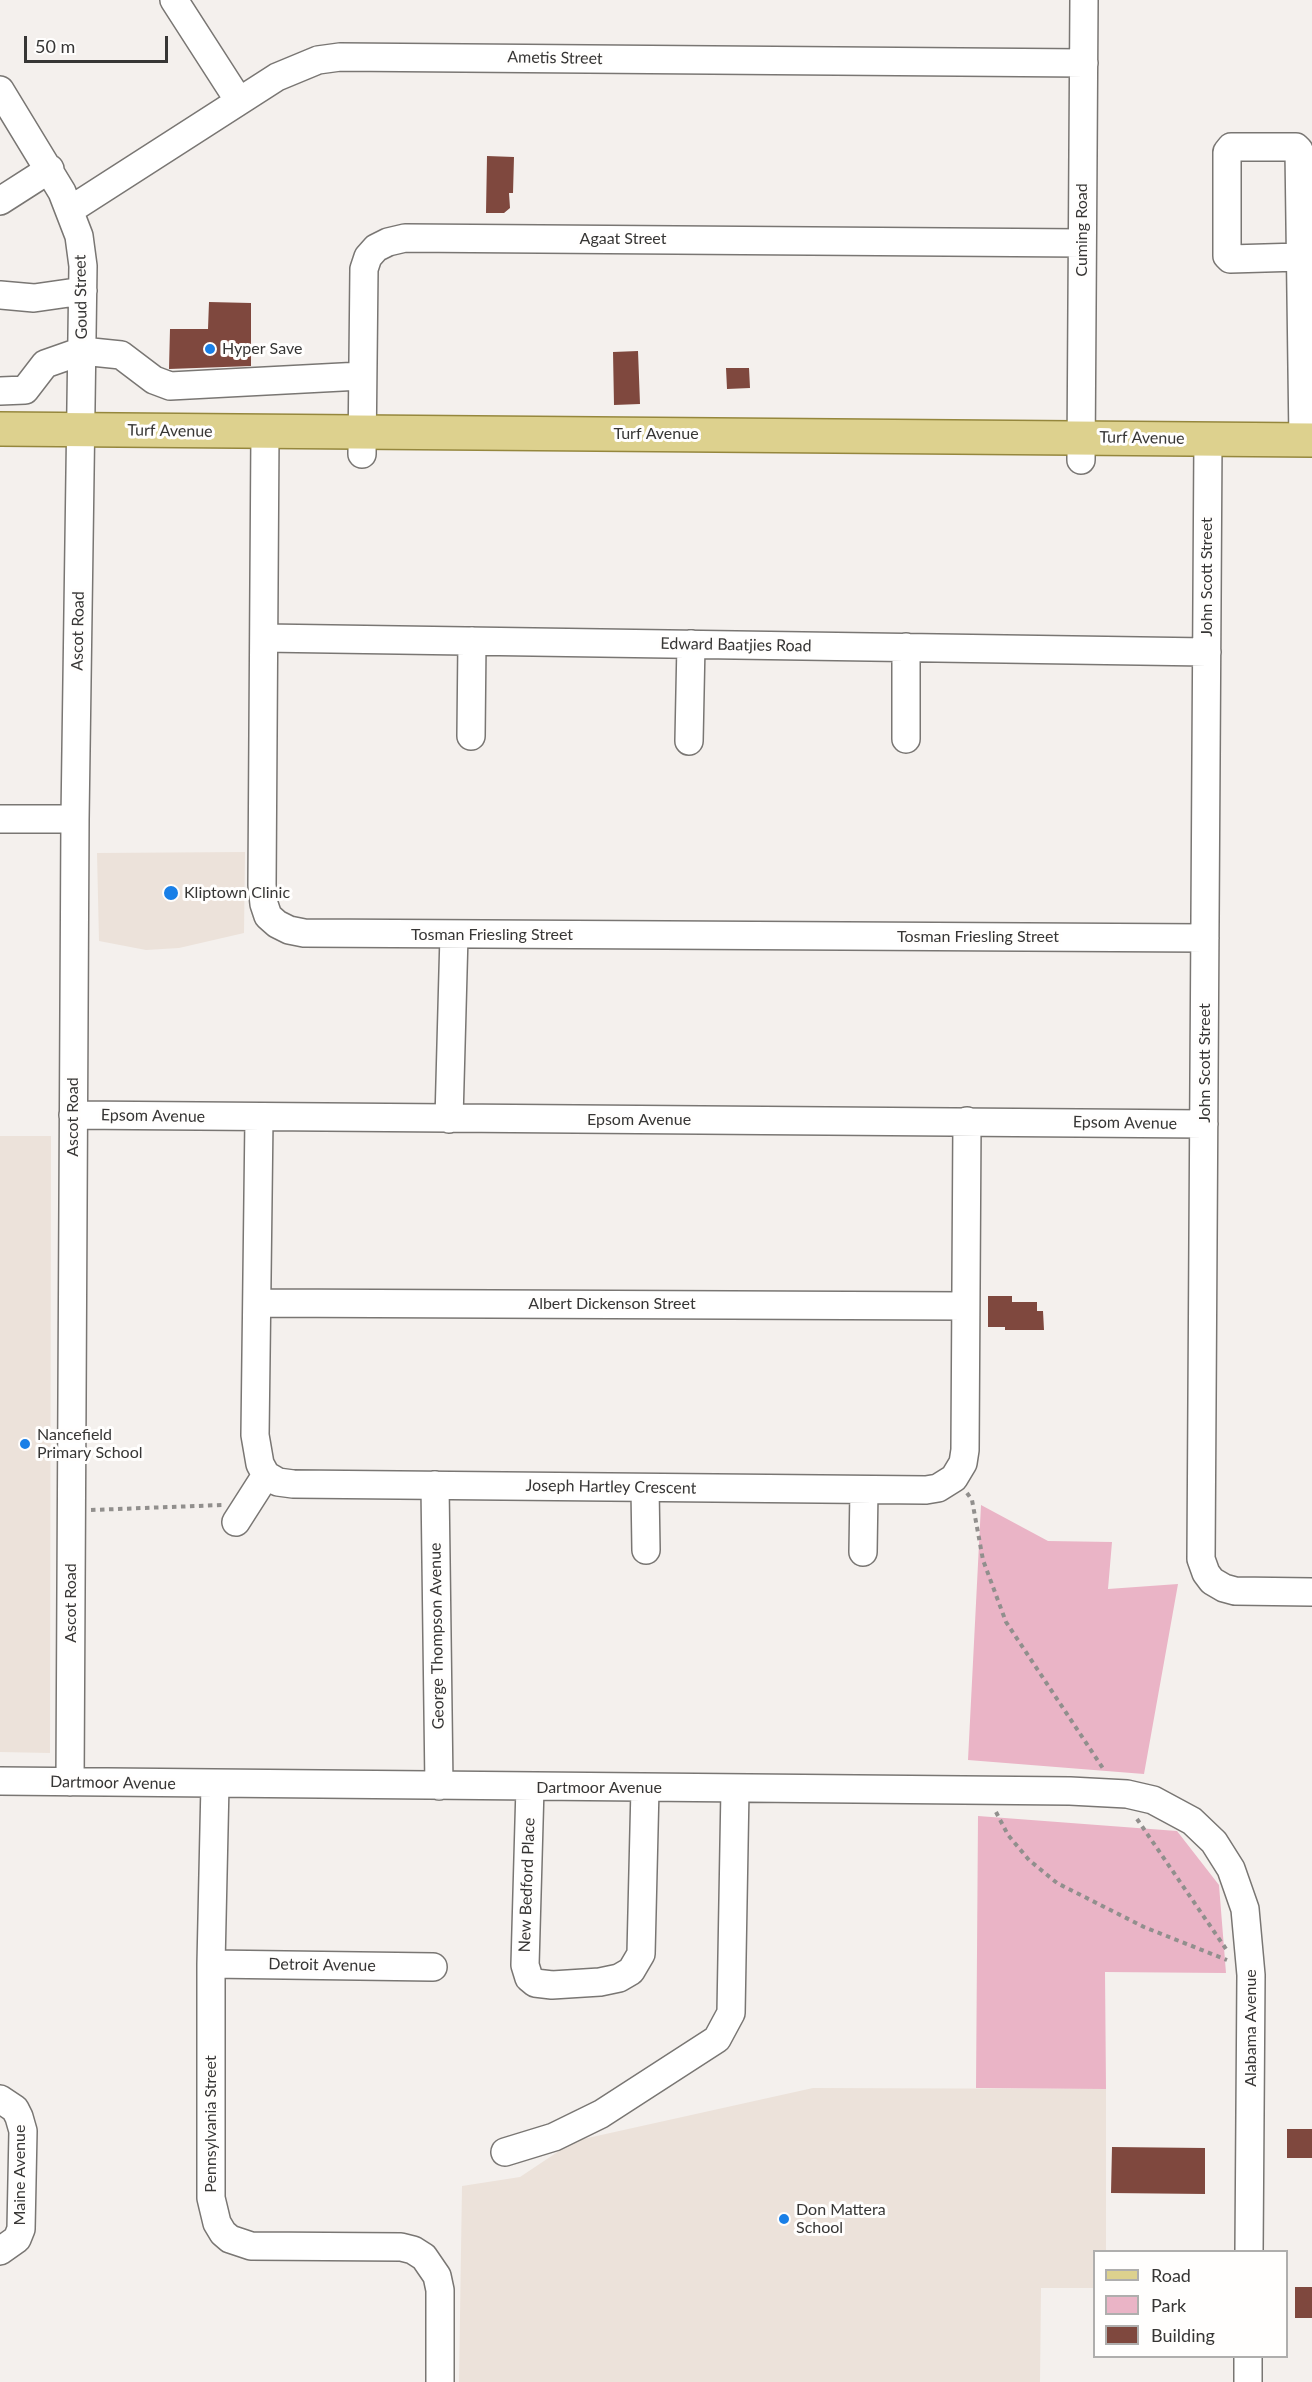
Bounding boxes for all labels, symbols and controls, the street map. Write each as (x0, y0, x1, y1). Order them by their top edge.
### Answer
scale bar (27, 24, 171, 62)
text: 50 m (35, 35, 75, 57)
street label: Ametis Street (507, 48, 603, 68)
street label: Cuming Road (1072, 183, 1092, 277)
street label: Agaat Street (580, 229, 666, 249)
street label: Goud Street (71, 254, 91, 340)
place label: Hyper Save (222, 339, 302, 359)
marker: Hyper Save (203, 342, 217, 356)
street label: Turf Avenue (127, 421, 213, 441)
street label: Turf Avenue (613, 424, 699, 444)
street label: Turf Avenue (1099, 428, 1185, 448)
street label: John Scott Street (1197, 517, 1217, 637)
street label: Ascot Road (68, 591, 88, 671)
street label: Edward Baatjies Road (660, 634, 812, 656)
place label: Kliptown Clinic (184, 883, 290, 903)
marker: Kliptown Clinic (162, 884, 180, 902)
street label: Tosman Friesling Street (411, 925, 573, 945)
street label: Tosman Friesling Street (897, 927, 1059, 947)
street label: John Scott Street (1195, 1003, 1215, 1123)
street label: Ascot Road (63, 1077, 83, 1157)
street label: Epsom Avenue (101, 1105, 205, 1127)
street label: Epsom Avenue (587, 1110, 691, 1130)
street label: Epsom Avenue (1073, 1112, 1177, 1134)
street label: Albert Dickenson Street (528, 1294, 696, 1314)
place label: Nancefield Primary School (37, 1425, 143, 1463)
marker: Nancefield Primary School (18, 1437, 32, 1451)
street label: Joseph Hartley Crescent (525, 1476, 697, 1498)
street label: George Thompson Avenue (426, 1542, 448, 1730)
street label: Ascot Road (61, 1563, 81, 1643)
street label: Dartmoor Avenue (50, 1772, 176, 1794)
street label: Dartmoor Avenue (536, 1778, 662, 1798)
street label: New Bedford Place (515, 1817, 539, 1953)
street label: Detroit Avenue (268, 1954, 376, 1976)
street label: Alabama Avenue (1241, 1969, 1261, 2087)
street label: Pennsylvania Street (201, 2055, 221, 2193)
street label: Maine Avenue (10, 2125, 30, 2225)
place label: Don Mattera School (796, 2200, 886, 2238)
marker: Don Mattera School (777, 2212, 791, 2226)
legend (1093, 2250, 1288, 2358)
text: Road (1151, 2264, 1191, 2286)
text: Park (1151, 2294, 1186, 2316)
text: Building (1151, 2324, 1215, 2346)

